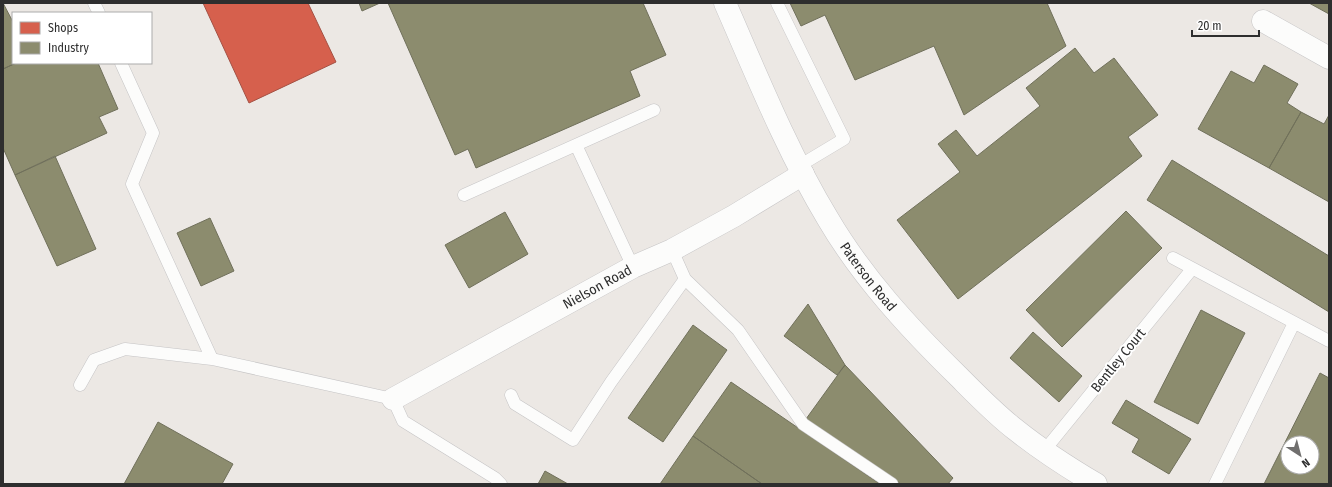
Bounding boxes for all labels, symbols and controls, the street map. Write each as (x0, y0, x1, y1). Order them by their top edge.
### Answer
legend (12, 12, 152, 64)
scale bar (1192, 12, 1259, 38)
text: 20 m (1198, 19, 1222, 33)
text: Shops (48, 21, 78, 35)
text: Industry (48, 41, 89, 55)
street label: Paterson Road (836, 239, 900, 315)
street label: Nielson Road (560, 261, 635, 313)
street label: Bentley Court (1087, 325, 1150, 396)
north arrow (1280, 435, 1320, 475)
text: N (1299, 455, 1312, 470)

